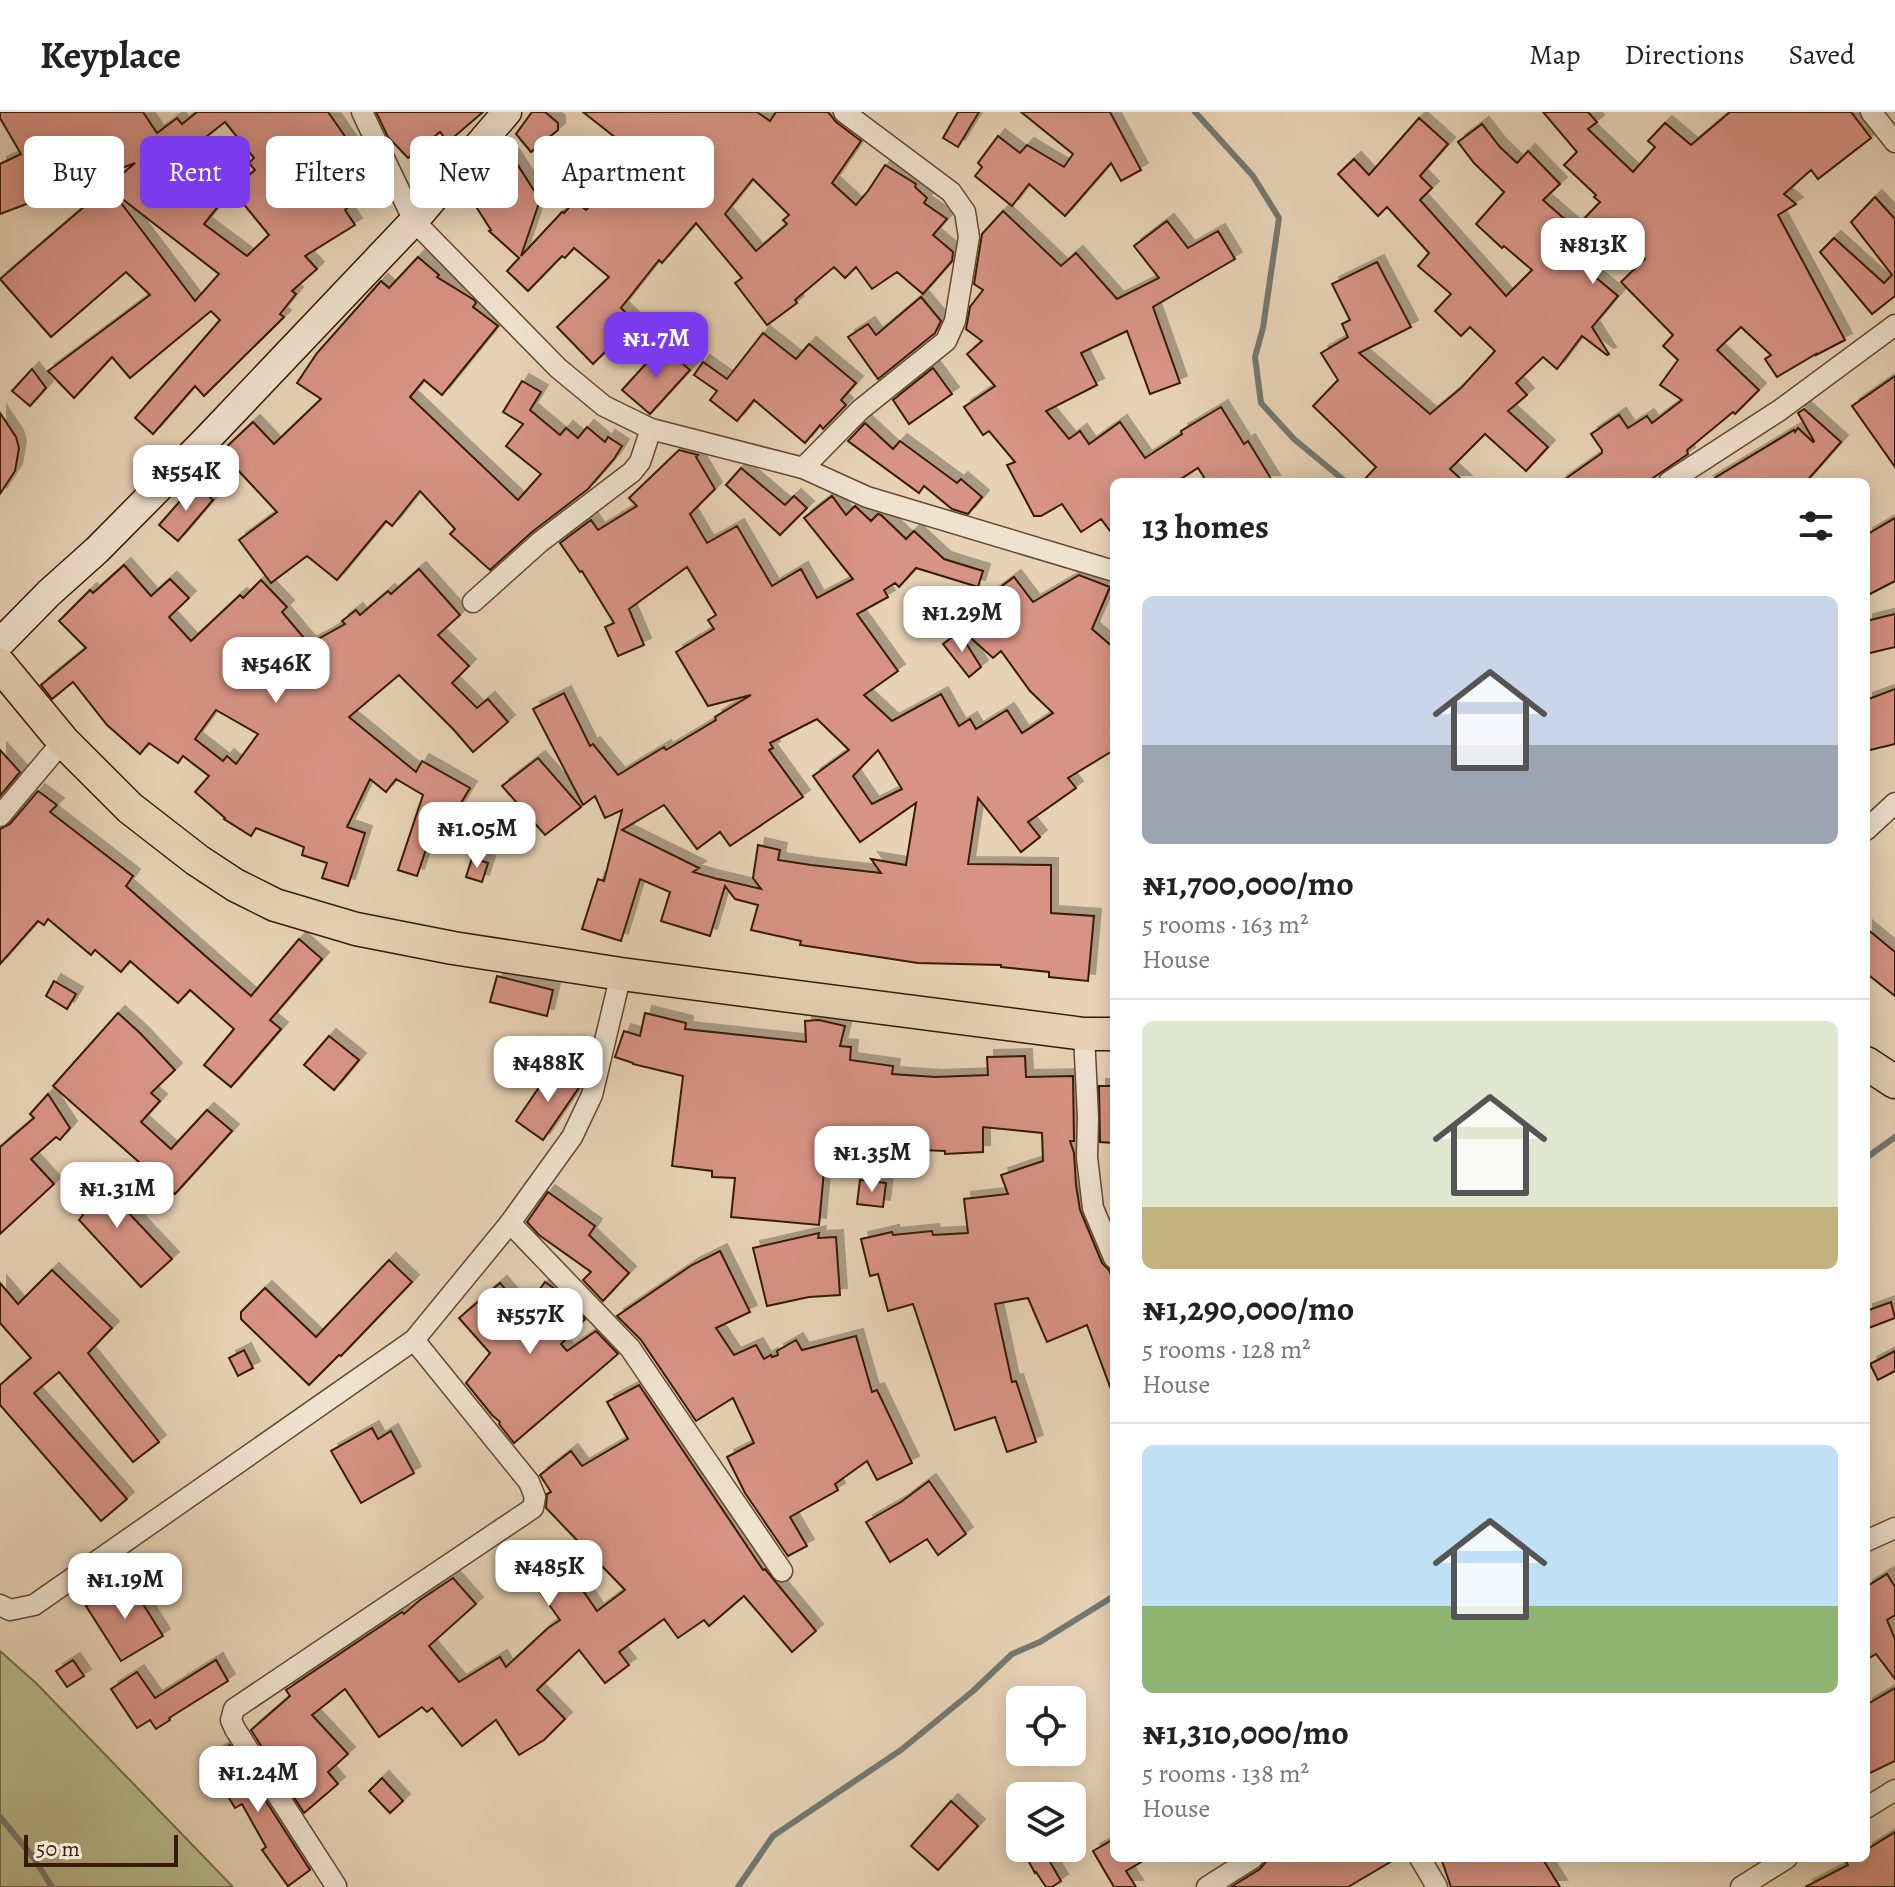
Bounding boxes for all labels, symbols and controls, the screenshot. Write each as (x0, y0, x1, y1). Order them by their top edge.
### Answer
text: Keyplace (40, 29, 181, 81)
text: Map (1529, 36, 1580, 74)
text: Directions (1624, 36, 1745, 74)
text: Saved (1789, 36, 1855, 74)
chip: Buy (24, 136, 124, 208)
chip: Rent (140, 136, 250, 208)
chip: Filters (266, 136, 394, 208)
chip: New (410, 136, 518, 208)
chip: Apartment (534, 136, 714, 208)
pin: ₦813K (1537, 218, 1649, 286)
text: ₦813K (1559, 226, 1627, 261)
pin: ₦1.7M (600, 312, 712, 380)
text: ₦1.7M (622, 320, 690, 355)
pin: ₦554K (130, 445, 242, 513)
text: ₦554K (151, 453, 221, 488)
text: 13 homes (1142, 503, 1269, 550)
icon: filters (1794, 504, 1838, 548)
pin: ₦1.29M (897, 586, 1027, 654)
text: ₦1.29M (921, 594, 1003, 629)
pin: ₦546K (220, 637, 332, 705)
text: ₦546K (241, 645, 311, 680)
icon: home (1418, 648, 1562, 792)
pin: ₦1.05M (412, 802, 542, 870)
text: ₦1.05M (437, 810, 517, 845)
text: ₦1,700,000/mo (1142, 860, 1354, 907)
text: 5 rooms · 163 m² (1142, 907, 1309, 942)
text: House (1142, 942, 1210, 977)
pin: ₦488K (492, 1036, 604, 1104)
text: ₦488K (512, 1044, 584, 1079)
icon: home (1418, 1073, 1562, 1217)
pin: ₦1.35M (807, 1126, 937, 1194)
text: ₦1.35M (833, 1134, 911, 1169)
pin: ₦1.31M (52, 1162, 182, 1230)
text: ₦1.31M (78, 1170, 156, 1205)
text: ₦1,290,000/mo (1142, 1285, 1354, 1332)
pin: ₦557K (474, 1288, 586, 1356)
text: ₦557K (496, 1296, 564, 1331)
text: 5 rooms · 128 m² (1142, 1332, 1311, 1367)
text: House (1142, 1367, 1210, 1402)
icon: home (1418, 1497, 1562, 1641)
pin: ₦485K (493, 1540, 605, 1608)
text: ₦485K (513, 1548, 585, 1583)
pin: ₦1.19M (60, 1553, 190, 1621)
text: ₦1.19M (86, 1561, 164, 1596)
map controls (1006, 1686, 1086, 1862)
button: locate (1006, 1686, 1086, 1766)
text: ₦1,310,000/mo (1142, 1709, 1349, 1756)
pin: ₦1.24M (193, 1746, 323, 1814)
text: ₦1.24M (217, 1754, 299, 1789)
text: 5 rooms · 138 m² (1142, 1756, 1309, 1791)
button: layers (1006, 1782, 1086, 1862)
text: House (1142, 1791, 1210, 1826)
scale bar (24, 1831, 178, 1867)
text: 50 m (36, 1834, 80, 1864)

